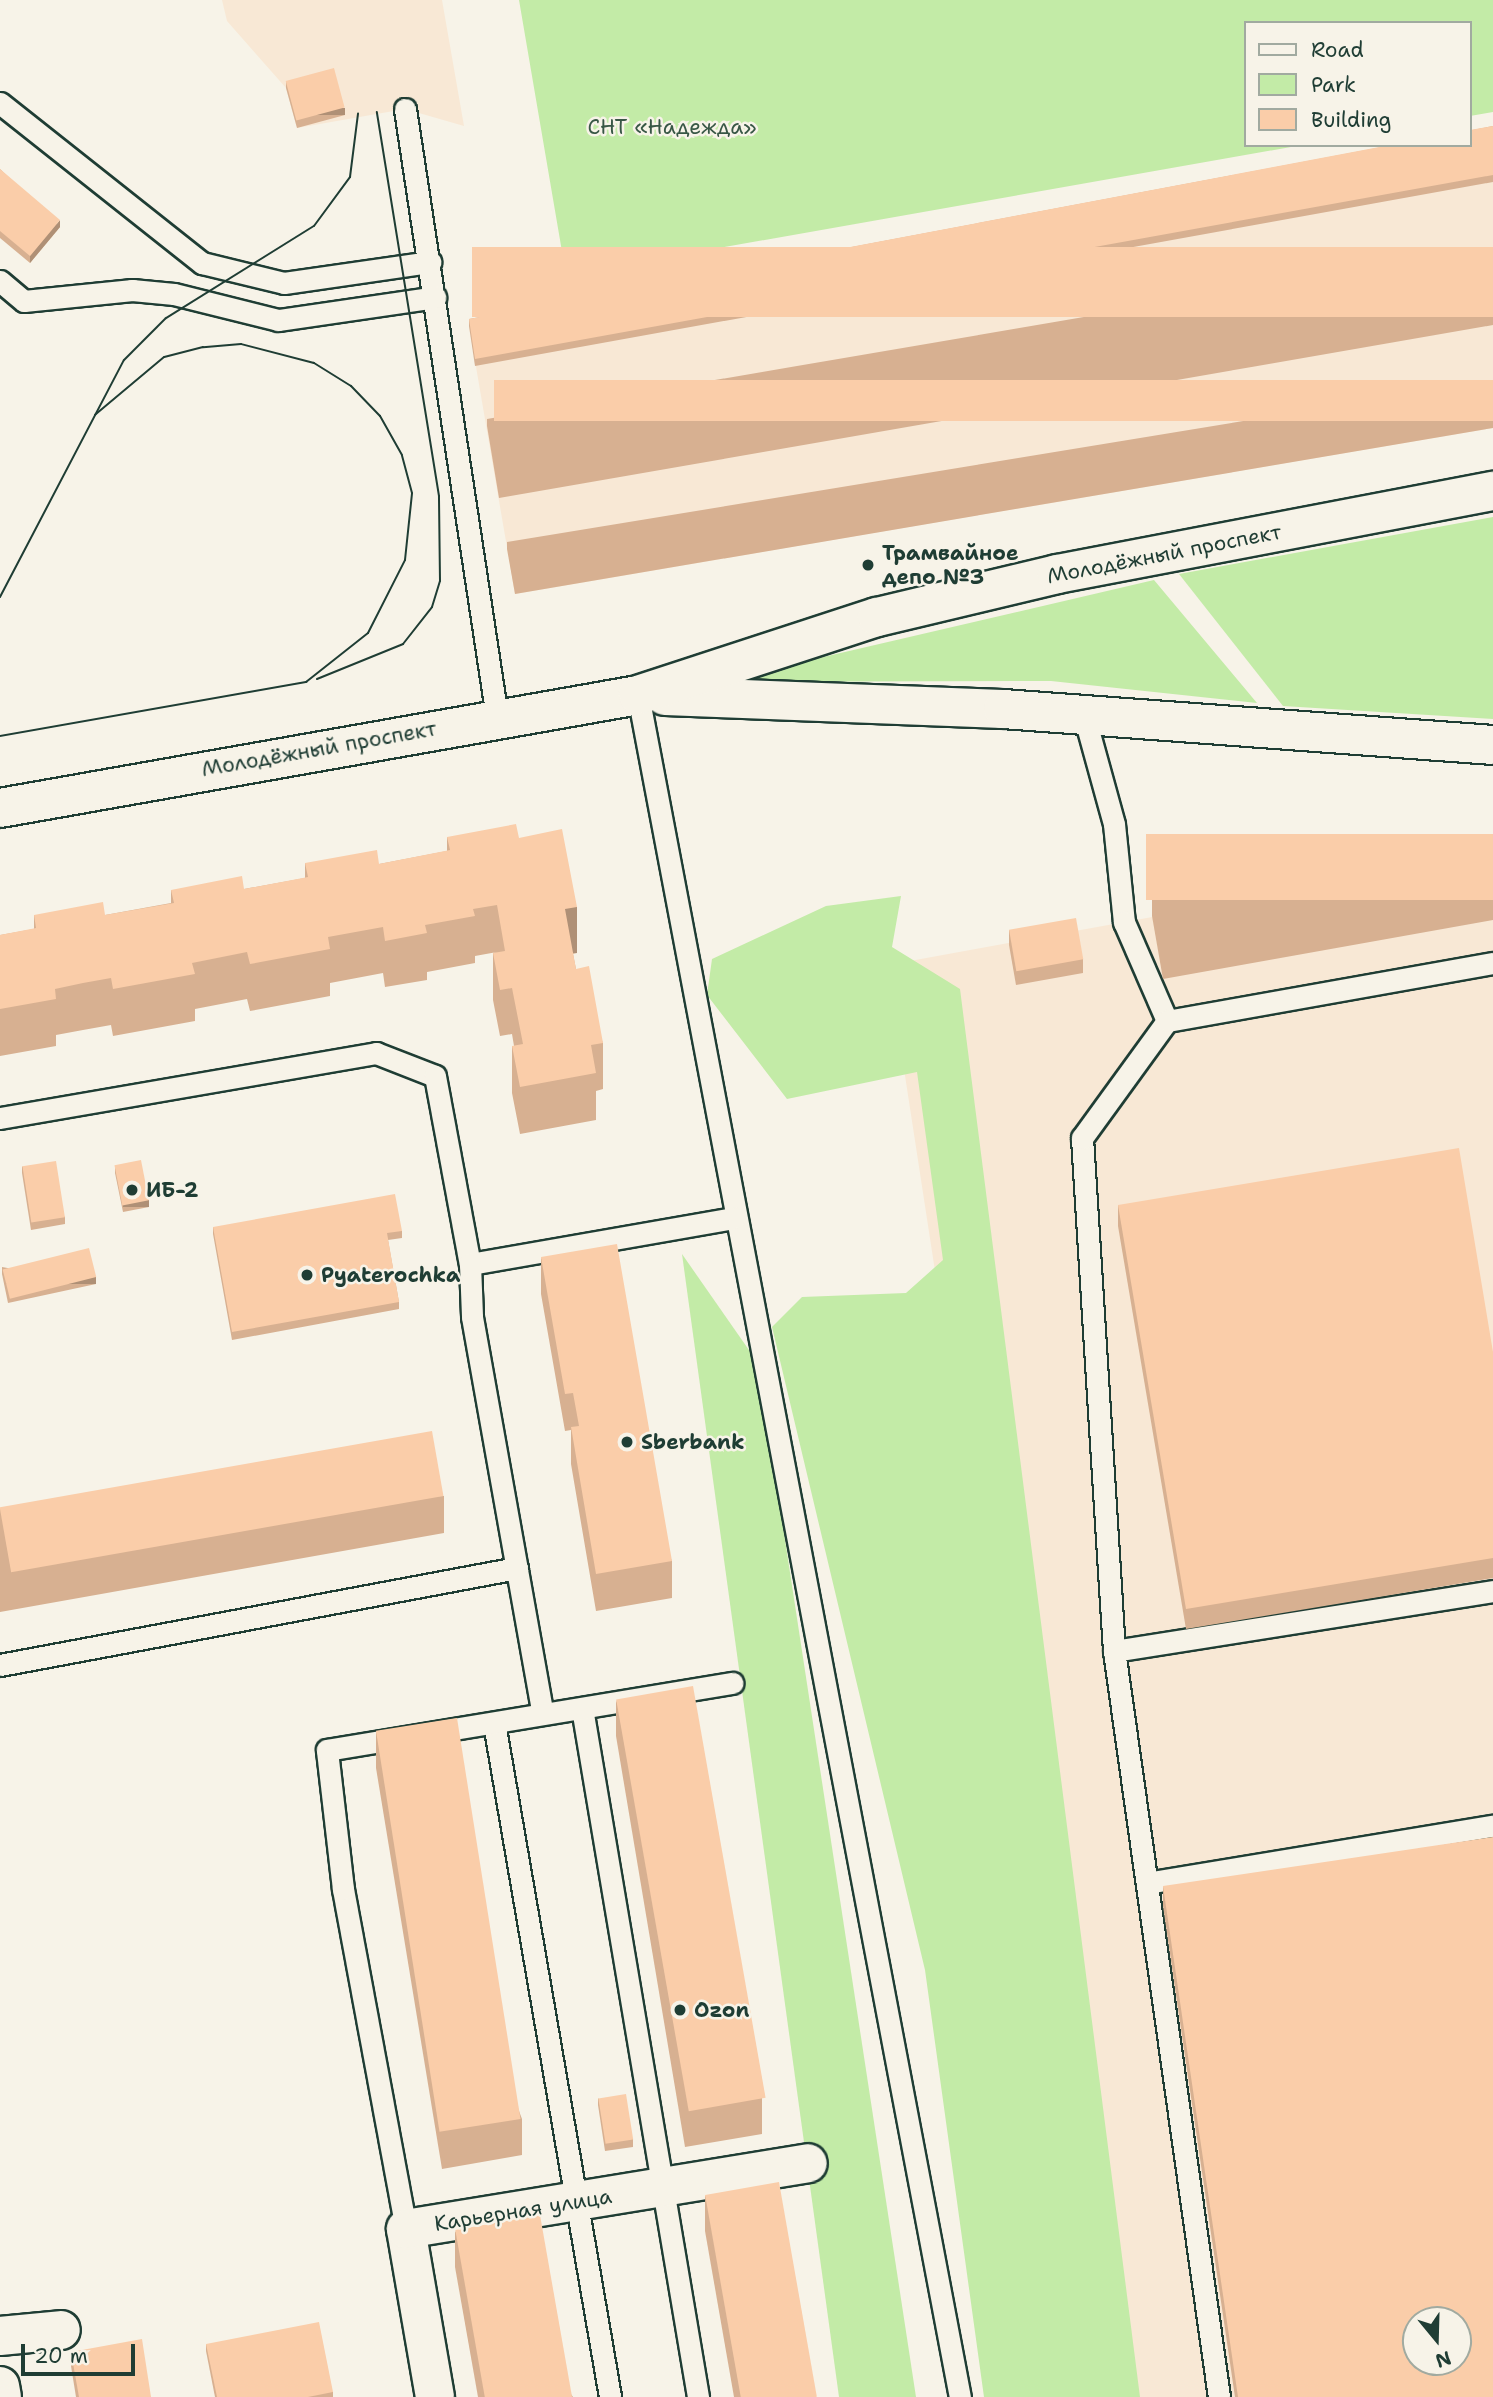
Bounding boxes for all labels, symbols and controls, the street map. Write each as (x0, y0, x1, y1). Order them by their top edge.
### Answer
legend (1244, 21, 1472, 147)
text: Road (1311, 36, 1364, 64)
text: Park (1311, 71, 1356, 99)
text: Building (1311, 106, 1391, 134)
park label: СНТ «Надежда» (587, 114, 757, 140)
street label: Молодёжный проспект (1045, 519, 1283, 589)
place label: Трамвайное депо №3 (882, 540, 1018, 590)
marker: Трамвайное депо №3 (860, 557, 876, 573)
street label: Молодёжный проспект (200, 716, 438, 782)
place label: ИБ-2 (146, 1177, 199, 1203)
marker: ИБ-2 (124, 1182, 140, 1198)
place label: Pyaterochka (321, 1262, 460, 1288)
marker: Pyaterochka (299, 1267, 315, 1283)
place label: Sberbank (641, 1429, 745, 1455)
marker: Sberbank (619, 1434, 635, 1450)
place label: Ozon (694, 1997, 749, 2023)
marker: Ozon (672, 2002, 688, 2018)
street label: Карьерная улица (432, 2184, 614, 2236)
north arrow (1402, 2306, 1472, 2376)
scale bar (24, 2330, 138, 2374)
text: 20 m (34, 2342, 88, 2370)
text: N (1432, 2345, 1455, 2374)

